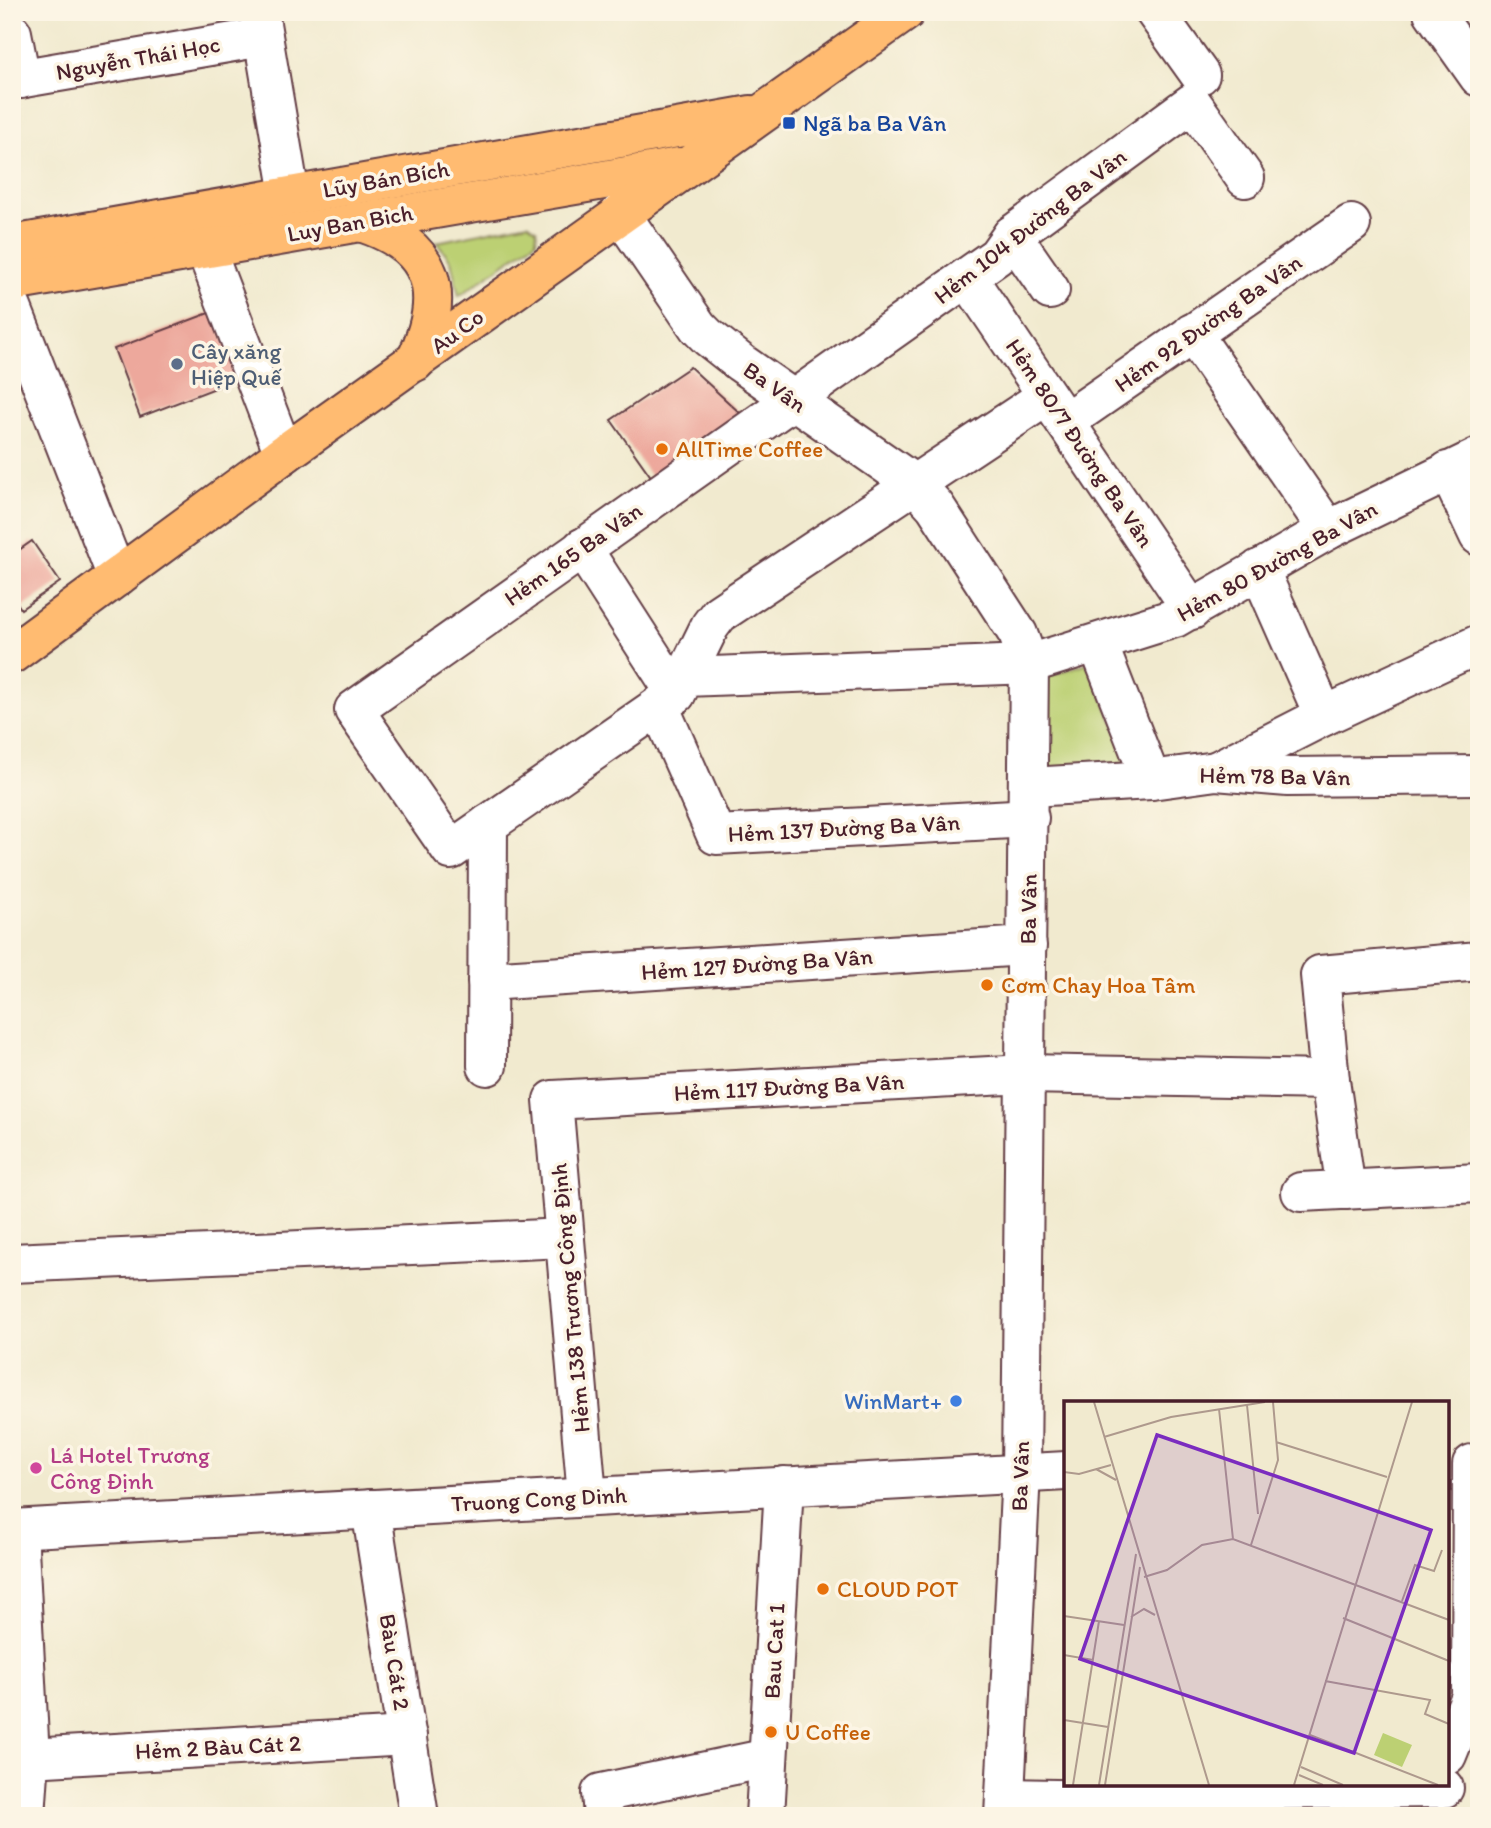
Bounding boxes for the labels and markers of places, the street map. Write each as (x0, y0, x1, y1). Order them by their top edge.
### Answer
place label: Ngã ba Ba Vân (803, 109, 946, 137)
marker: Ngã ba Ba Vân (781, 115, 797, 131)
place label: Cây xăng Hiệp Quế (191, 337, 283, 391)
marker: Cây xăng Hiệp Quế (169, 356, 185, 372)
place label: AllTime Coffee (676, 435, 823, 463)
marker: AllTime Coffee (654, 441, 670, 457)
place label: Cơm Chay Hoa Tâm (1001, 971, 1196, 999)
marker: Cơm Chay Hoa Tâm (979, 977, 995, 993)
place label: WinMart+ (844, 1387, 942, 1415)
marker: WinMart+ (948, 1393, 964, 1409)
place label: Lá Hotel Trương Công Định (50, 1441, 210, 1495)
marker: Lá Hotel Trương Công Định (28, 1460, 44, 1476)
place label: CLOUD POT (837, 1575, 958, 1603)
marker: CLOUD POT (815, 1581, 831, 1597)
place label: U Coffee (785, 1718, 871, 1746)
marker: U Coffee (763, 1724, 779, 1740)

